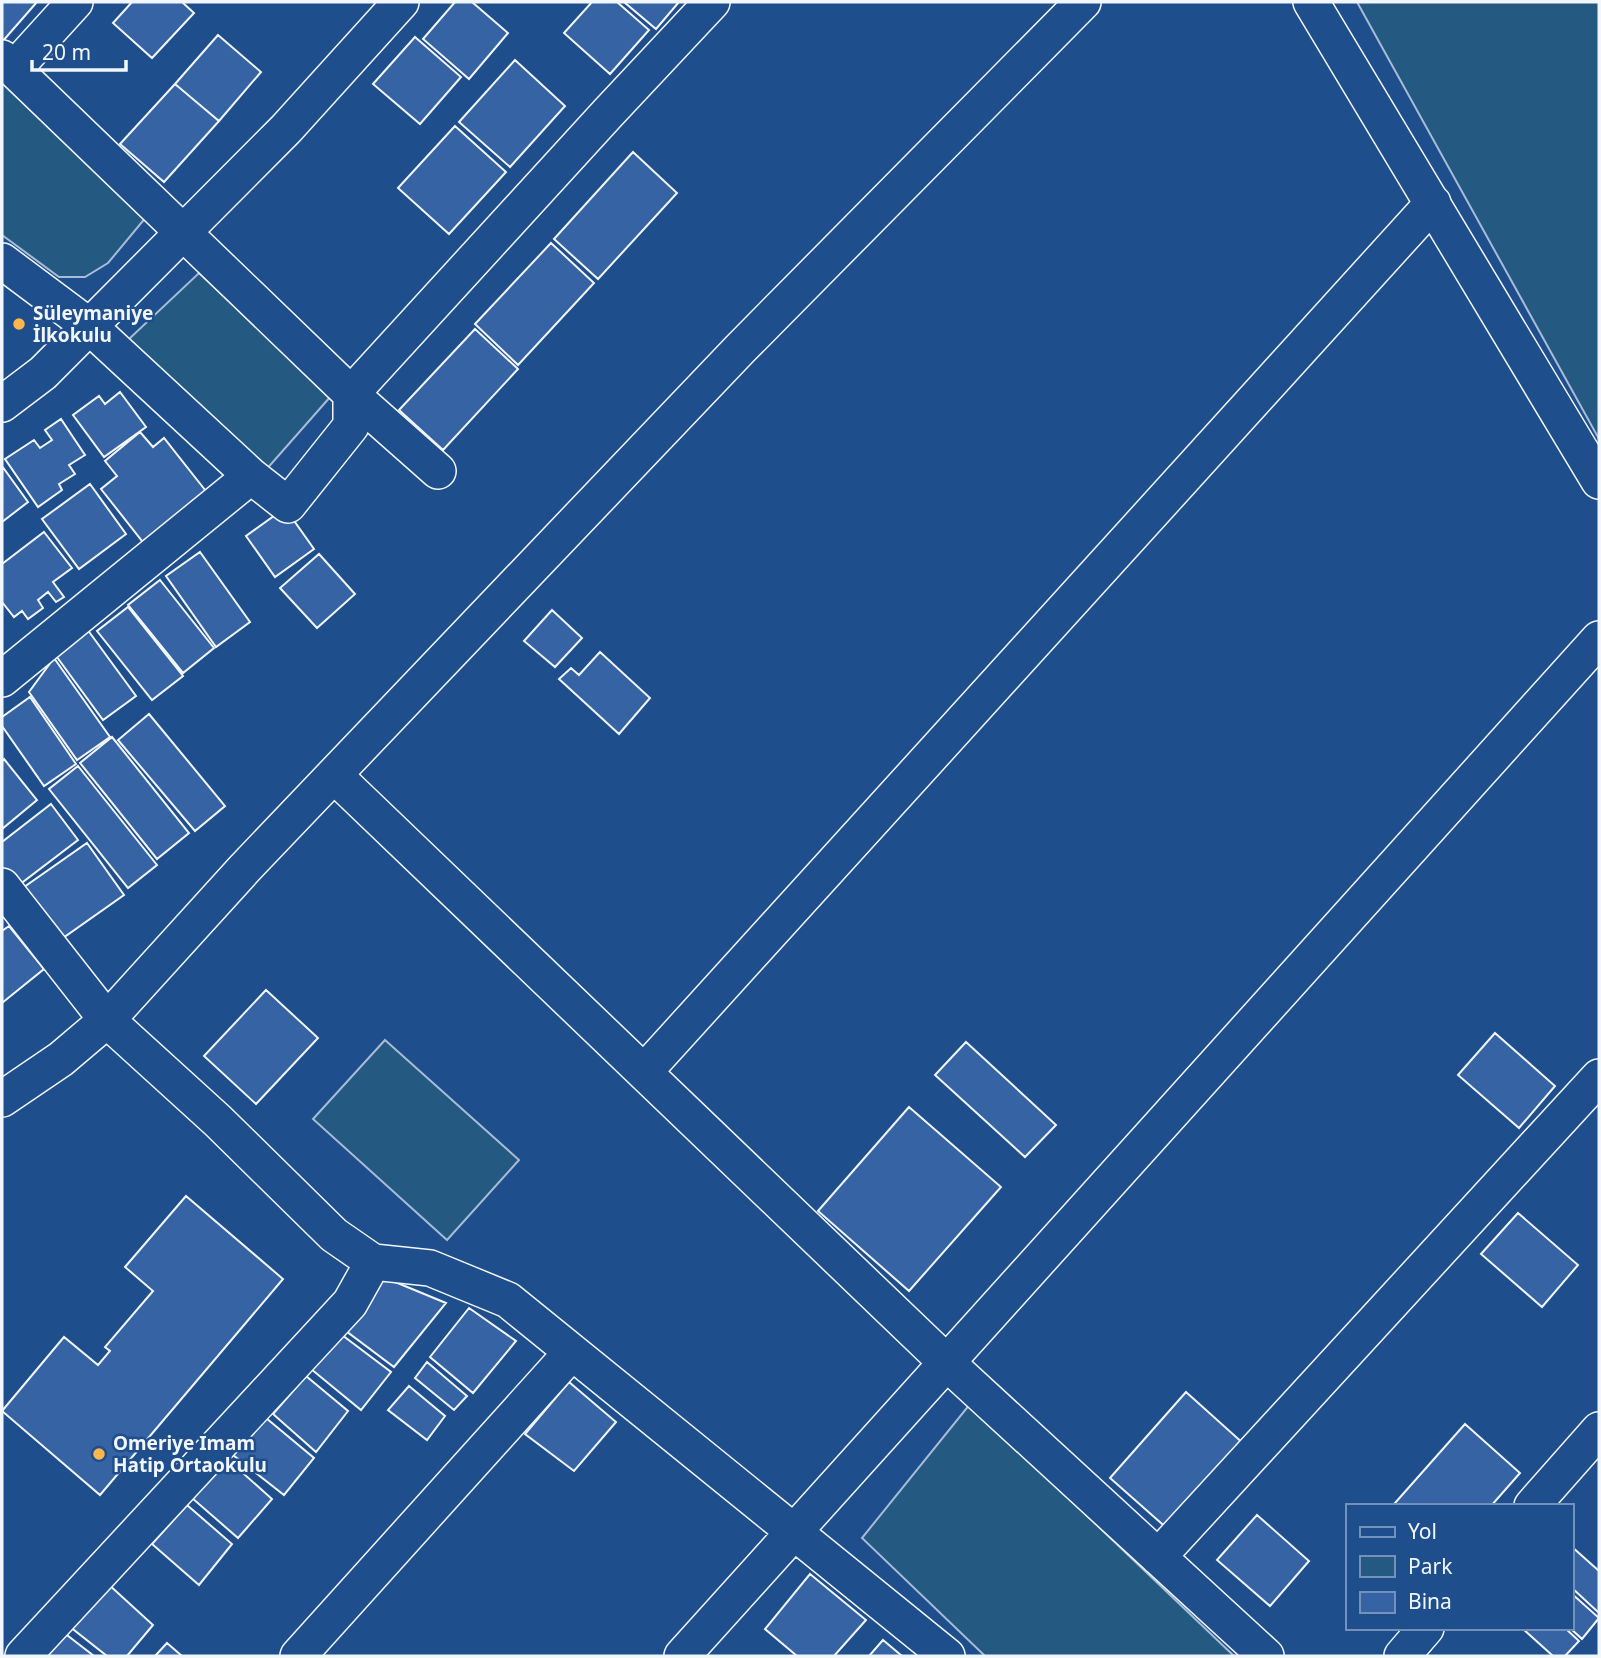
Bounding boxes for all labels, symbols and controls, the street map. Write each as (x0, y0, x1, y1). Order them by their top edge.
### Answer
scale bar (32, 28, 126, 72)
text: 20 m (42, 38, 91, 66)
place label: Süleymaniye İlkokulu (33, 300, 153, 348)
marker: Süleymaniye İlkokulu (11, 316, 27, 332)
place label: Omeriye Imam Hatip Ortaokulu (113, 1430, 267, 1478)
marker: Omeriye Imam Hatip Ortaokulu (91, 1446, 107, 1462)
legend (1346, 1504, 1573, 1630)
text: Yol (1408, 1517, 1437, 1545)
text: Park (1408, 1552, 1453, 1580)
text: Bina (1408, 1587, 1452, 1615)

